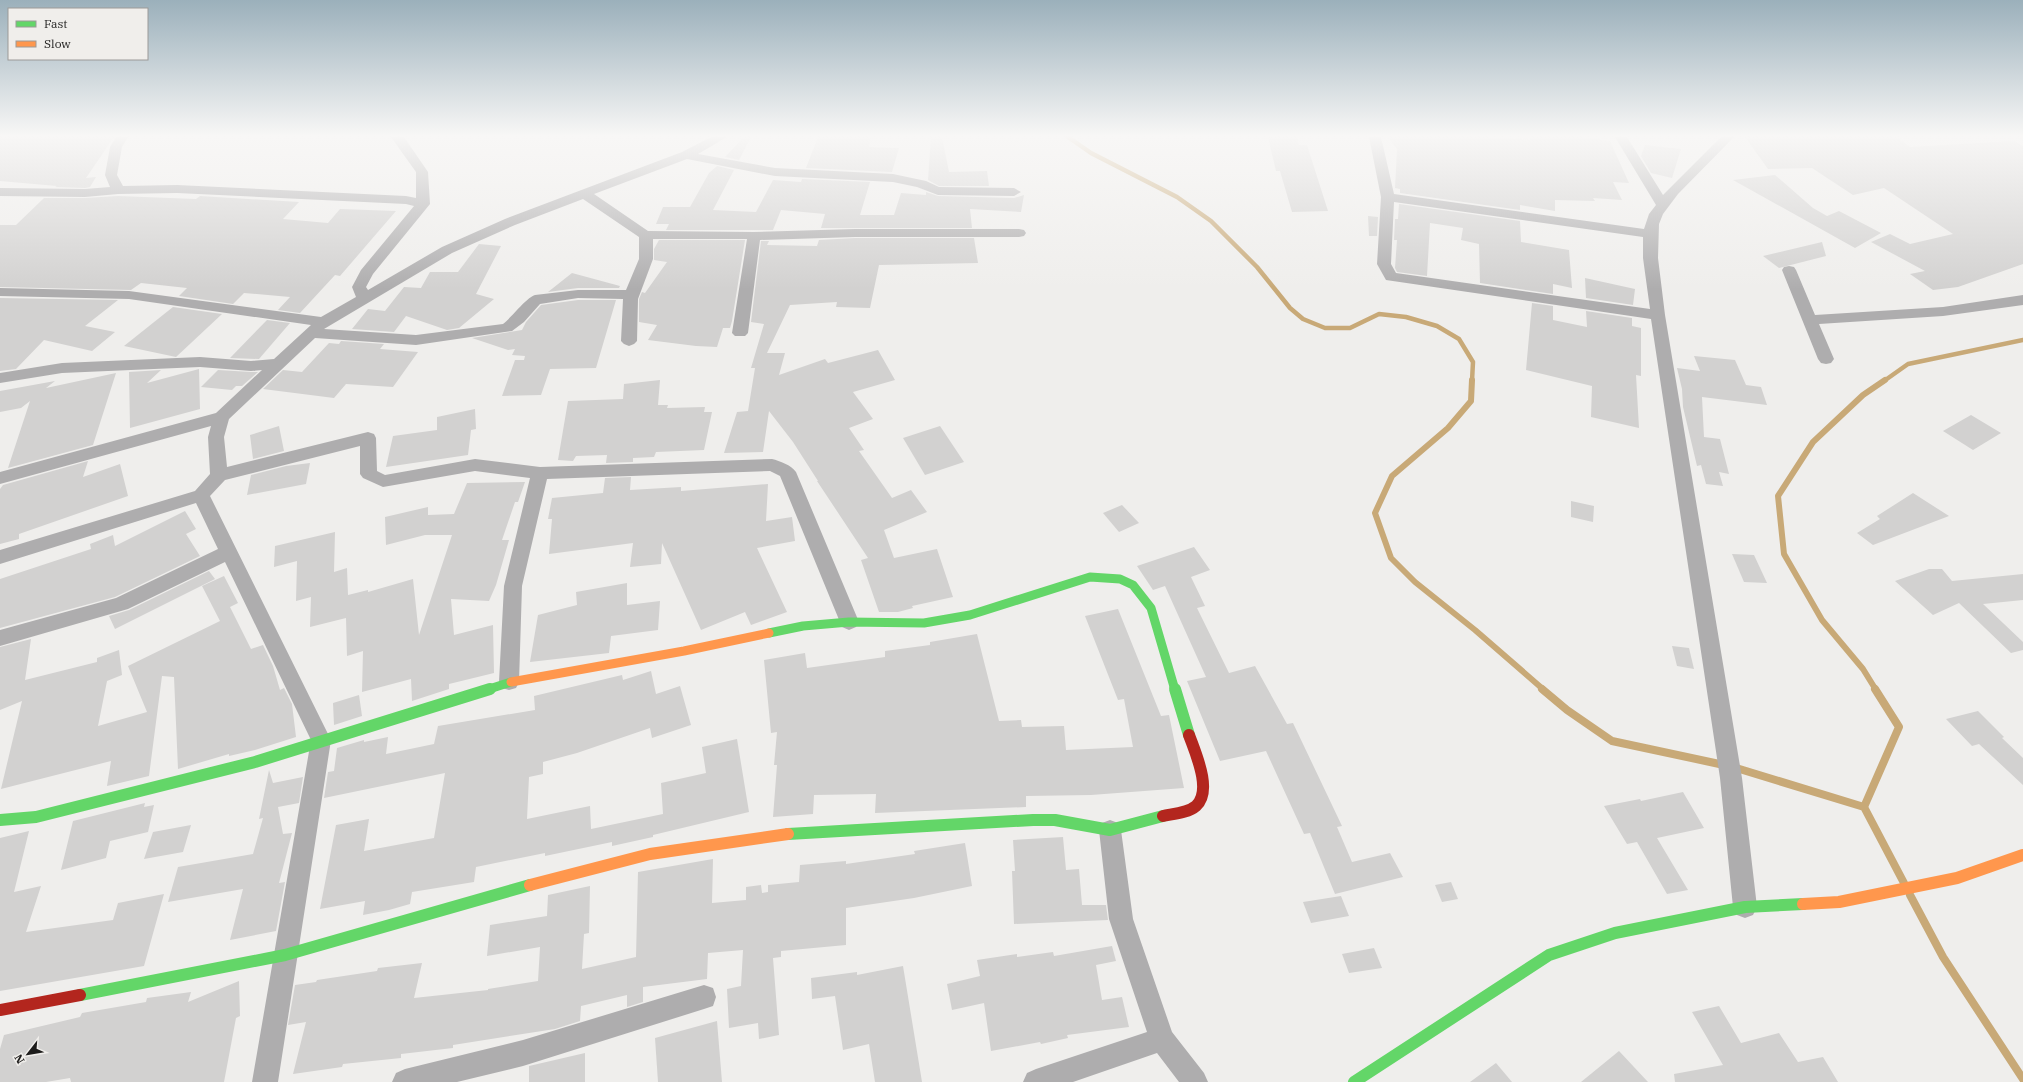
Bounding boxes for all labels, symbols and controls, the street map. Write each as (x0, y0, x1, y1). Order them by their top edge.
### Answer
legend (8, 8, 148, 60)
text: Fast (44, 16, 68, 31)
text: Slow (44, 36, 71, 51)
north arrow (8, 1034, 48, 1074)
text: N (11, 1052, 28, 1066)

